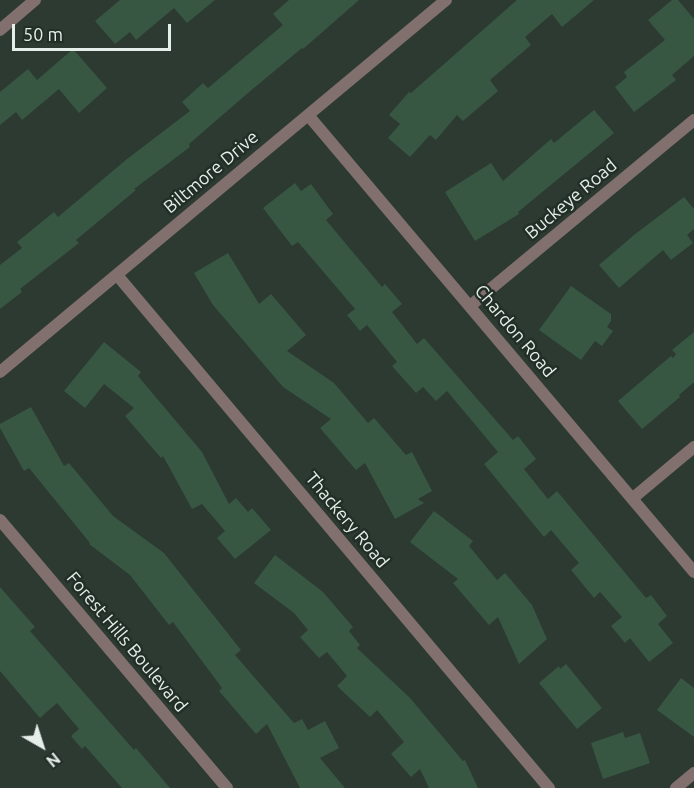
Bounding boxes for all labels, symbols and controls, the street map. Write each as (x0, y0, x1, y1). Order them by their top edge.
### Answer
scale bar (15, 12, 174, 50)
text: 50 m (23, 24, 63, 44)
street label: Biltmore Drive (159, 126, 263, 218)
street label: Buckeye Road (521, 154, 621, 244)
street label: Chardon Road (470, 280, 560, 382)
street label: Thackery Road (301, 468, 393, 572)
street label: Forest Hills Boulevard (62, 568, 192, 716)
north arrow (12, 716, 72, 776)
text: N (43, 749, 64, 771)

